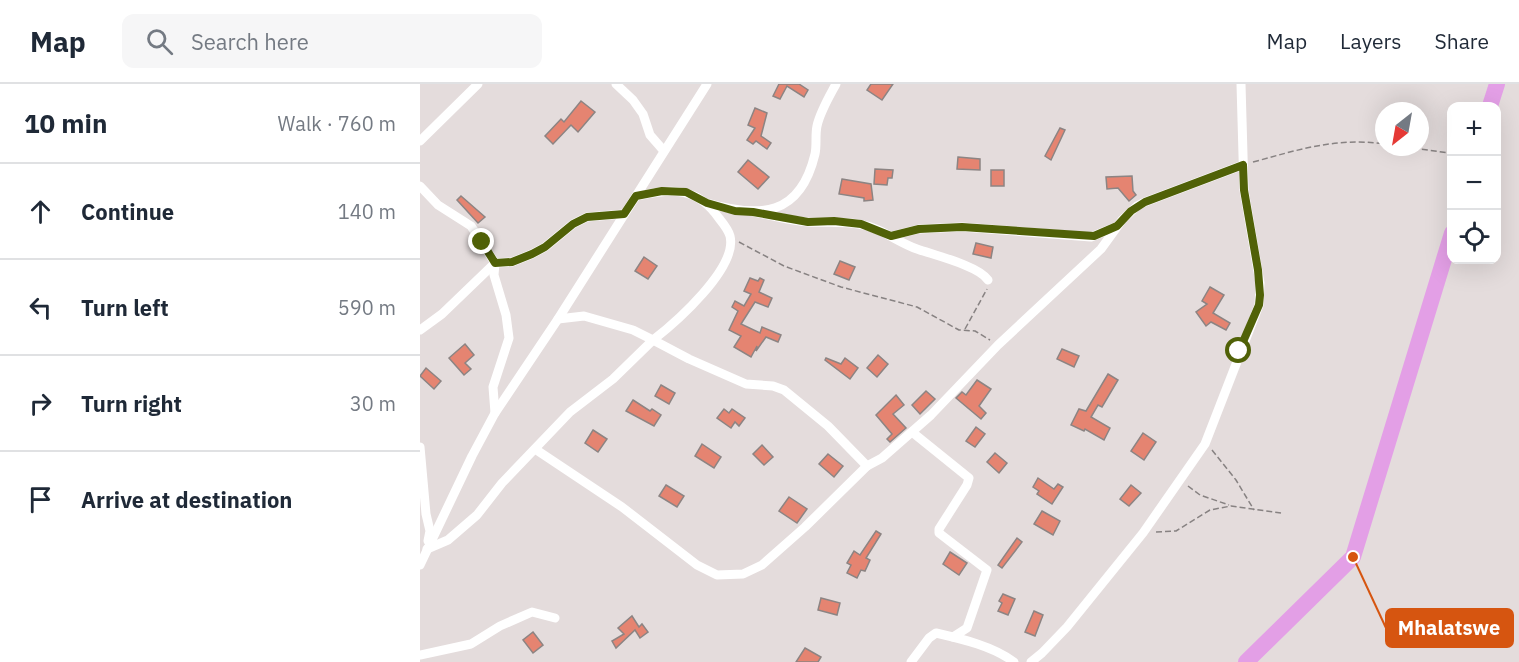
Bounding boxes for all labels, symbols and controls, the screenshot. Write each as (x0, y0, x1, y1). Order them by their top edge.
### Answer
search box (122, 14, 542, 68)
text: Map (30, 23, 86, 60)
icon: search (143, 25, 176, 58)
text: Search here (191, 27, 309, 56)
text: Map (1267, 27, 1307, 55)
text: Layers (1340, 27, 1402, 55)
text: Share (1435, 27, 1489, 55)
north arrow (1375, 102, 1429, 156)
map controls (1447, 102, 1501, 264)
button: + (1447, 102, 1501, 156)
text: 10 min (24, 106, 108, 140)
text: Walk · 760 m (278, 110, 396, 137)
button: − (1447, 156, 1501, 210)
icon: ahead (24, 195, 57, 228)
text: Continue (81, 197, 174, 226)
text: 140 m (338, 198, 396, 225)
button: locate (1447, 210, 1501, 264)
route end (468, 228, 494, 254)
icon: left (24, 291, 57, 324)
text: Turn left (81, 293, 169, 322)
text: 590 m (338, 294, 396, 321)
route start (1225, 337, 1251, 363)
icon: right (24, 387, 57, 420)
text: Turn right (81, 389, 182, 418)
text: 30 m (350, 390, 396, 417)
icon: arrive (24, 483, 57, 516)
text: Arrive at destination (81, 485, 292, 514)
callout: Mhalatswe (1386, 609, 1513, 647)
text: Mhalatswe (1398, 614, 1500, 641)

